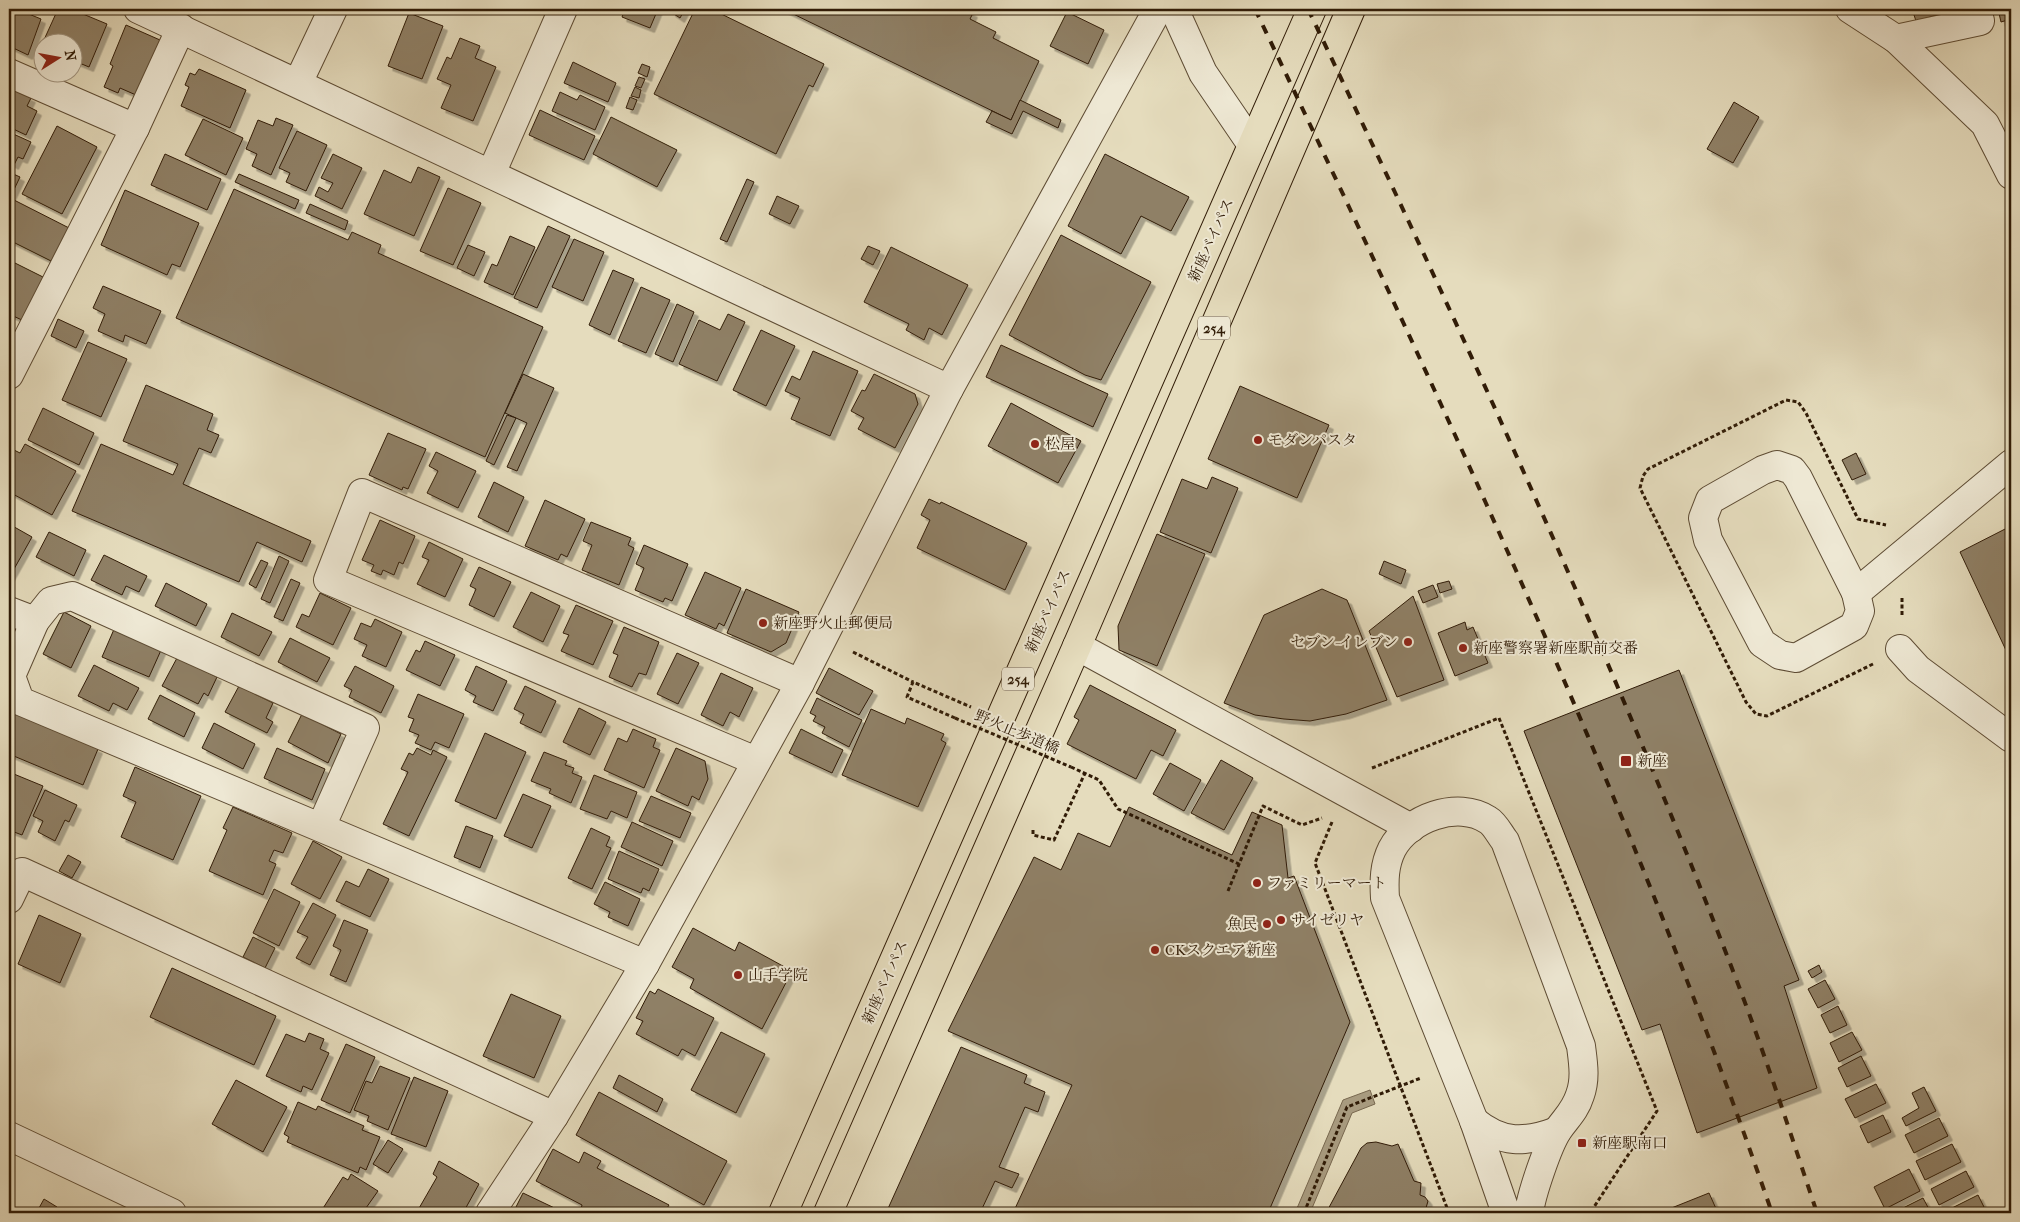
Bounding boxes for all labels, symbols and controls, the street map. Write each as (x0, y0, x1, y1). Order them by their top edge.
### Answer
north arrow (32, 32, 82, 82)
text: N (61, 49, 80, 63)
street label: 新座バイパス (1185, 195, 1237, 285)
road number: 254 (1198, 316, 1230, 339)
place label: モダンパスタ (1268, 431, 1357, 449)
marker: モダンパスタ (1252, 434, 1264, 446)
place label: 松屋 (1045, 435, 1075, 453)
marker: 松屋 (1029, 438, 1041, 450)
street label: 新座バイパス (1022, 566, 1074, 656)
place label: 新座野火止郵便局 (773, 614, 893, 632)
marker: 新座野火止郵便局 (757, 617, 769, 629)
place label: セブン-イレブン (1290, 633, 1398, 651)
marker: セブン-イレブン (1402, 636, 1414, 648)
place label: 新座警察署新座駅前交番 (1473, 639, 1638, 657)
marker: 新座警察署新座駅前交番 (1457, 642, 1469, 654)
road number: 254 (1002, 668, 1034, 691)
street label: 野火止歩道橋 (972, 706, 1062, 758)
place label: 新座 (1637, 752, 1667, 770)
marker: 新座 (1619, 754, 1633, 768)
place label: ファミリーマート (1267, 874, 1387, 892)
marker: ファミリーマート (1251, 877, 1263, 889)
place label: サイゼリヤ (1291, 911, 1364, 929)
marker: サイゼリヤ (1275, 914, 1287, 926)
place label: 魚民 (1227, 915, 1257, 933)
marker: 魚民 (1261, 918, 1273, 930)
street label: 新座バイパス (859, 937, 911, 1027)
place label: CKスクエア新座 (1165, 941, 1276, 959)
marker: CKスクエア新座 (1149, 944, 1161, 956)
place label: 山手学院 (748, 966, 808, 984)
marker: 山手学院 (732, 969, 744, 981)
place label: 新座駅南口 (1592, 1134, 1667, 1152)
marker: 新座駅南口 (1576, 1137, 1588, 1149)

